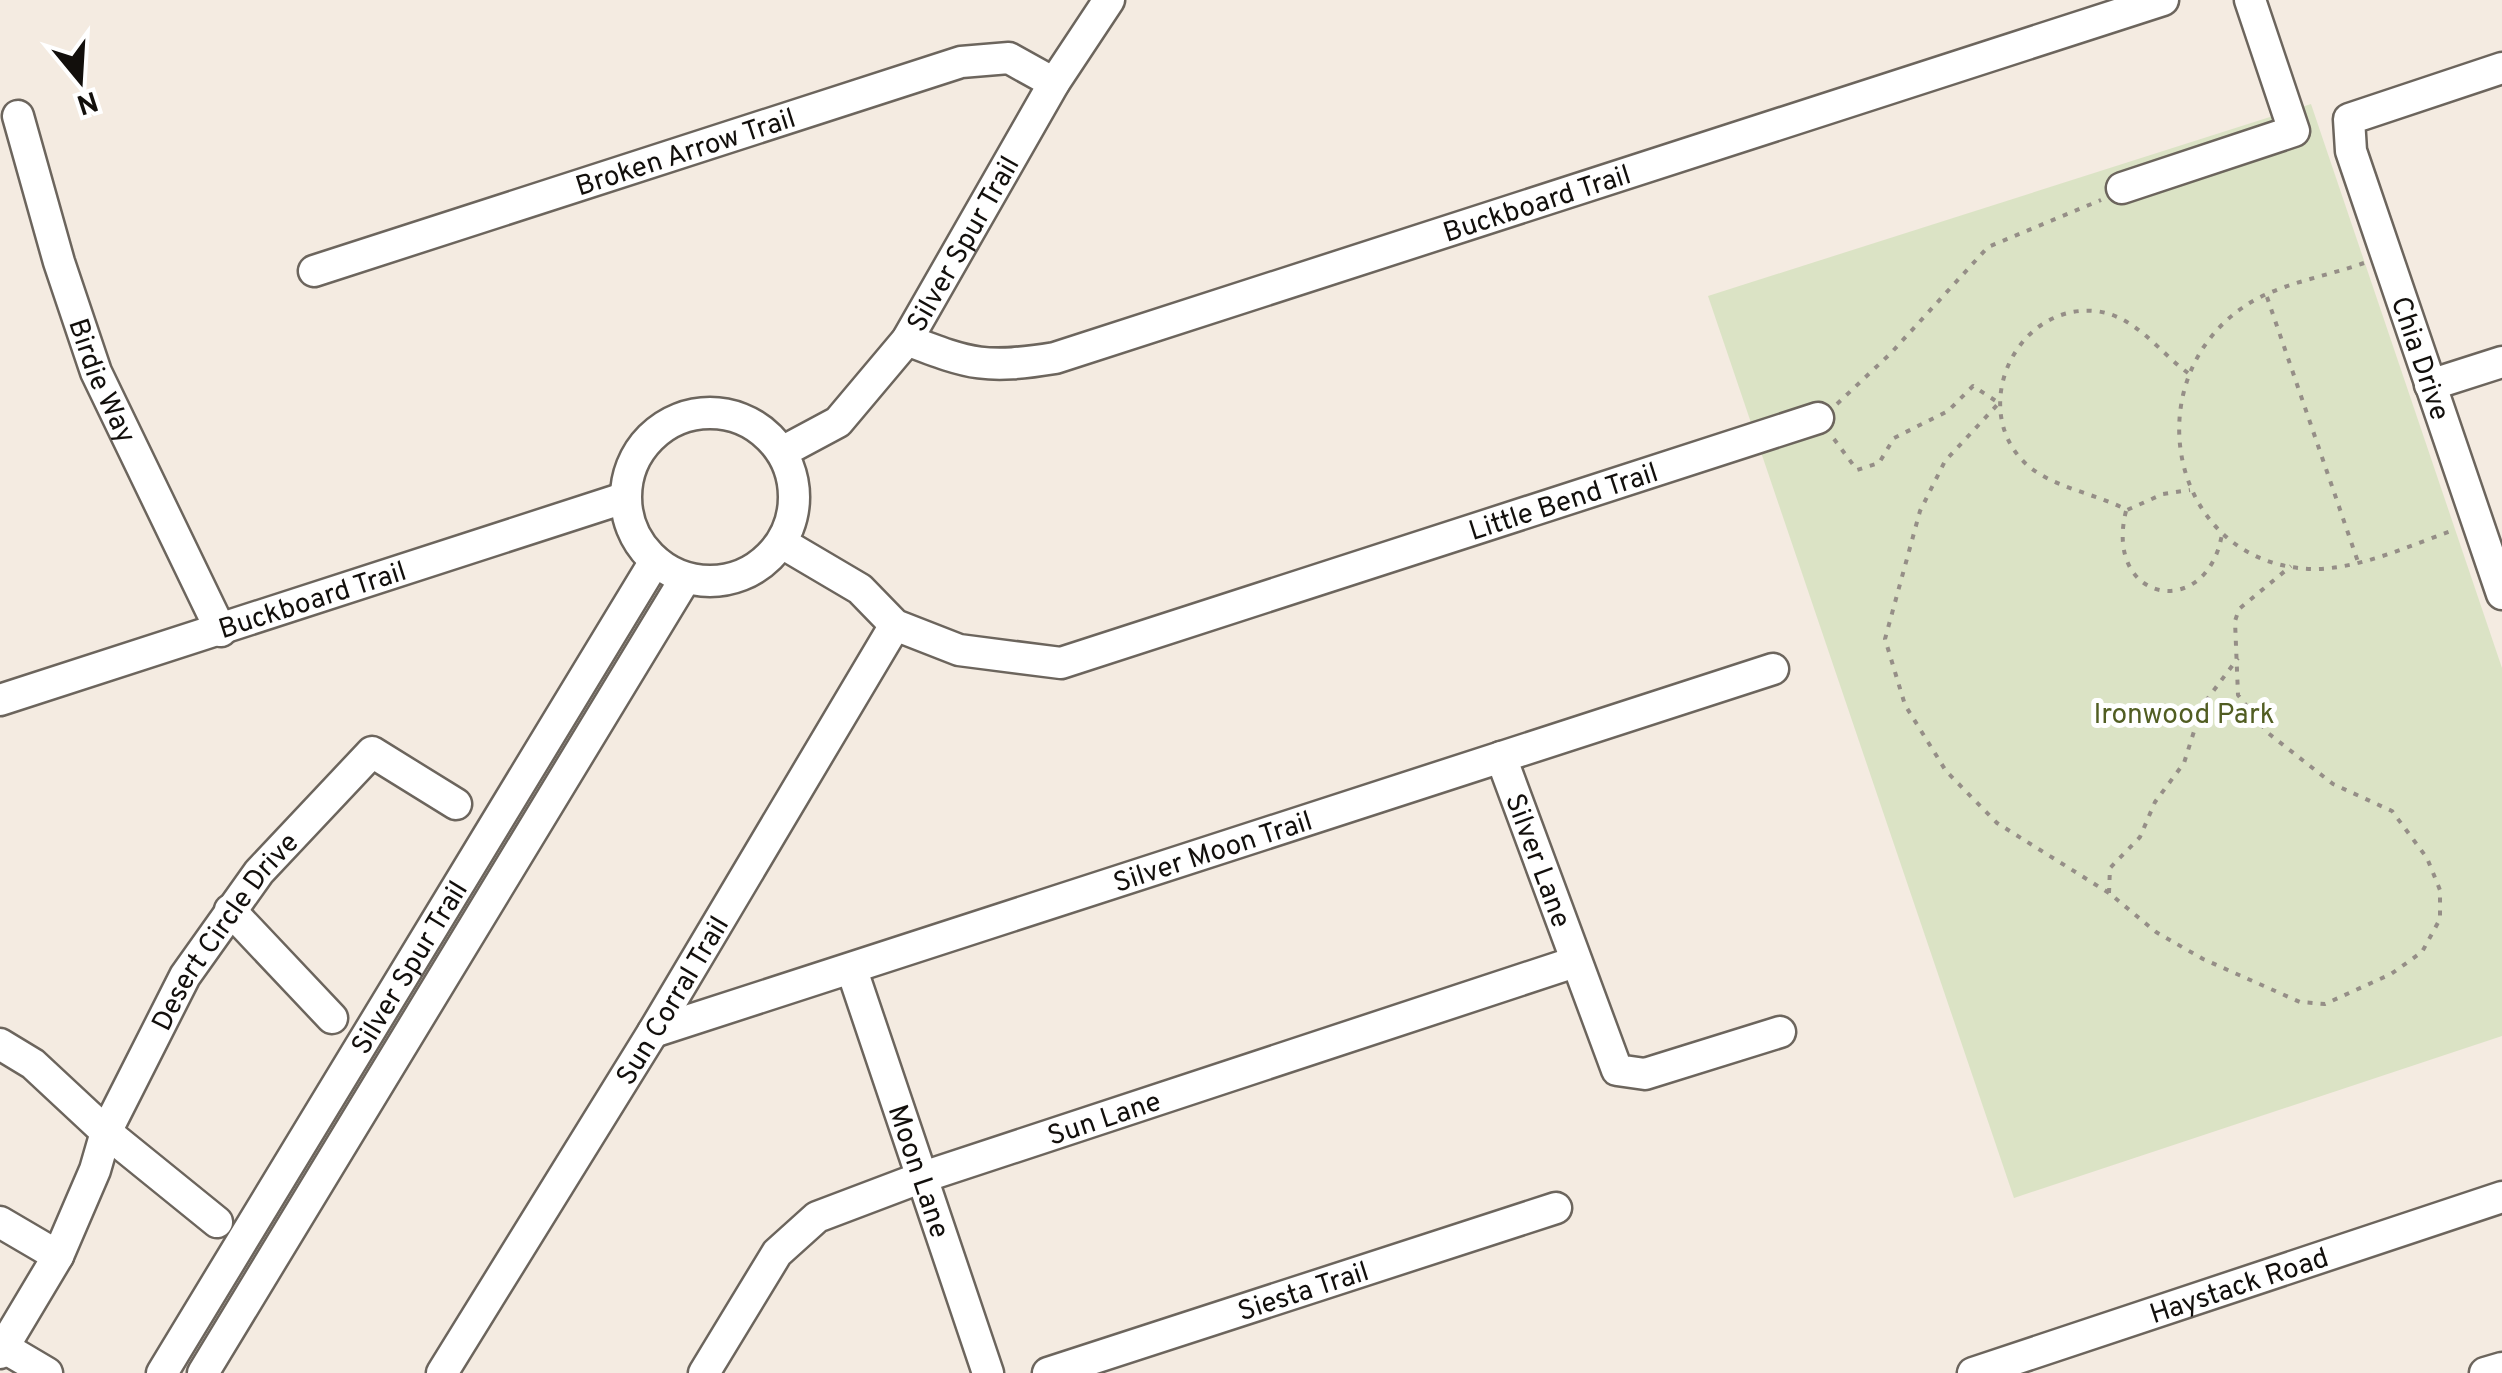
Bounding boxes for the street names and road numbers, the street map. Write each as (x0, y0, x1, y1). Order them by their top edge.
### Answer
street label: Broken Arrow Trail (571, 102, 801, 206)
street label: Silver Spur Trail (900, 151, 1029, 339)
street label: Buckboard Trail (1439, 158, 1636, 252)
street label: Chia Drive (2381, 292, 2457, 426)
street label: Birdie Way (58, 314, 143, 450)
street label: Little Bend Trail (1465, 456, 1663, 551)
street label: Buckboard Trail (215, 555, 411, 649)
street label: Silver Lane (1495, 789, 1578, 933)
street label: Silver Moon Trail (1109, 805, 1317, 903)
street label: Desert Circle Drive (145, 826, 308, 1038)
street label: Silver Spur Trail (345, 875, 478, 1062)
street label: Sun Corral Trail (609, 910, 739, 1093)
street label: Sun Lane (1044, 1085, 1166, 1156)
street label: Moon Lane (878, 1100, 956, 1243)
street label: Haystack Road (2146, 1241, 2334, 1334)
street label: Siesta Trail (1234, 1255, 1374, 1331)

